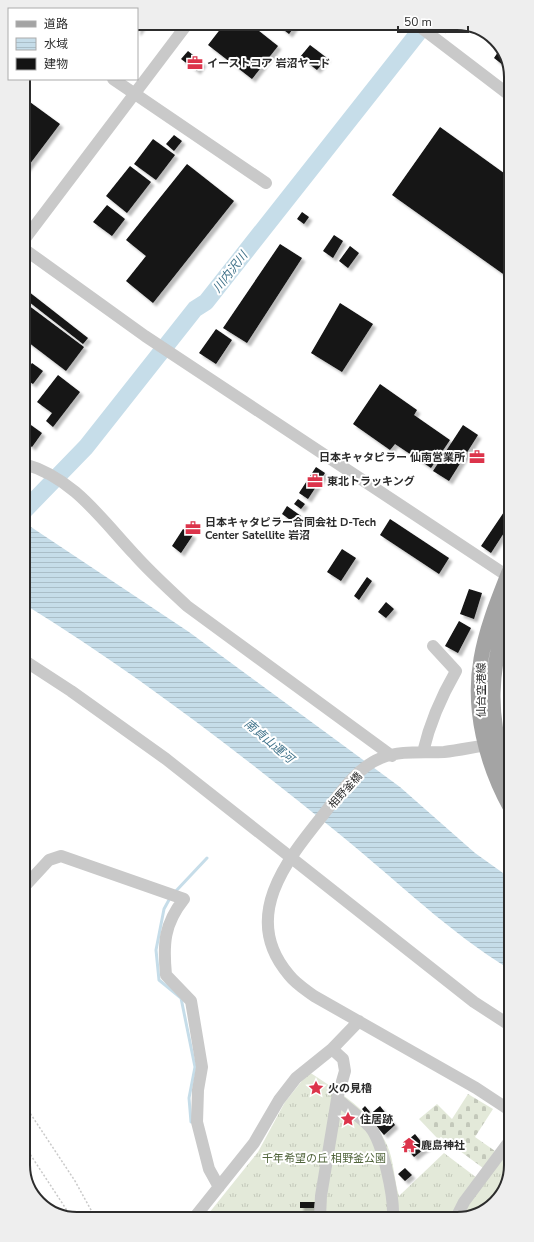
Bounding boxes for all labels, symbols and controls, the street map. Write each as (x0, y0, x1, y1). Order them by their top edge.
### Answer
legend (8, 8, 138, 80)
scale bar (398, 8, 468, 34)
text: 50 m (404, 14, 432, 30)
text: 道路 (44, 16, 68, 32)
text: 水域 (44, 36, 68, 52)
office icon: イーストコア 岩沼ヤード (186, 54, 204, 72)
text: 建物 (44, 56, 68, 72)
place label: イーストコア 岩沼ヤード (207, 56, 330, 71)
water label: 川内沢川 (209, 247, 252, 296)
office icon: 日本キャタピラー 仙南営業所 (468, 448, 486, 466)
place label: 日本キャタピラー 仙南営業所 (319, 450, 465, 465)
office icon: 東北トラッキング (306, 472, 324, 490)
place label: 東北トラッキング (327, 474, 415, 489)
place label: 日本キャタピラー合同会社 D-Tech Center Satellite 岩沼 (205, 515, 376, 543)
office icon: 日本キャタピラー合同会社 D-Tech Center Satellite 岩沼 (184, 519, 202, 537)
street label: 仙台空港線 (474, 663, 489, 718)
water label: 南貞山運河 (241, 716, 299, 768)
street label: 相野釜橋 (325, 769, 366, 812)
place icon: 火の見櫓 (307, 1079, 325, 1097)
place label: 火の見櫓 (328, 1081, 372, 1096)
place icon: 住居跡 (339, 1110, 357, 1128)
place label: 住居跡 (360, 1112, 393, 1127)
temple icon: 鹿島神社 (400, 1136, 418, 1154)
place label: 鹿島神社 (421, 1138, 465, 1153)
park label: 千年希望の丘 相野釜公園 (262, 1151, 386, 1166)

